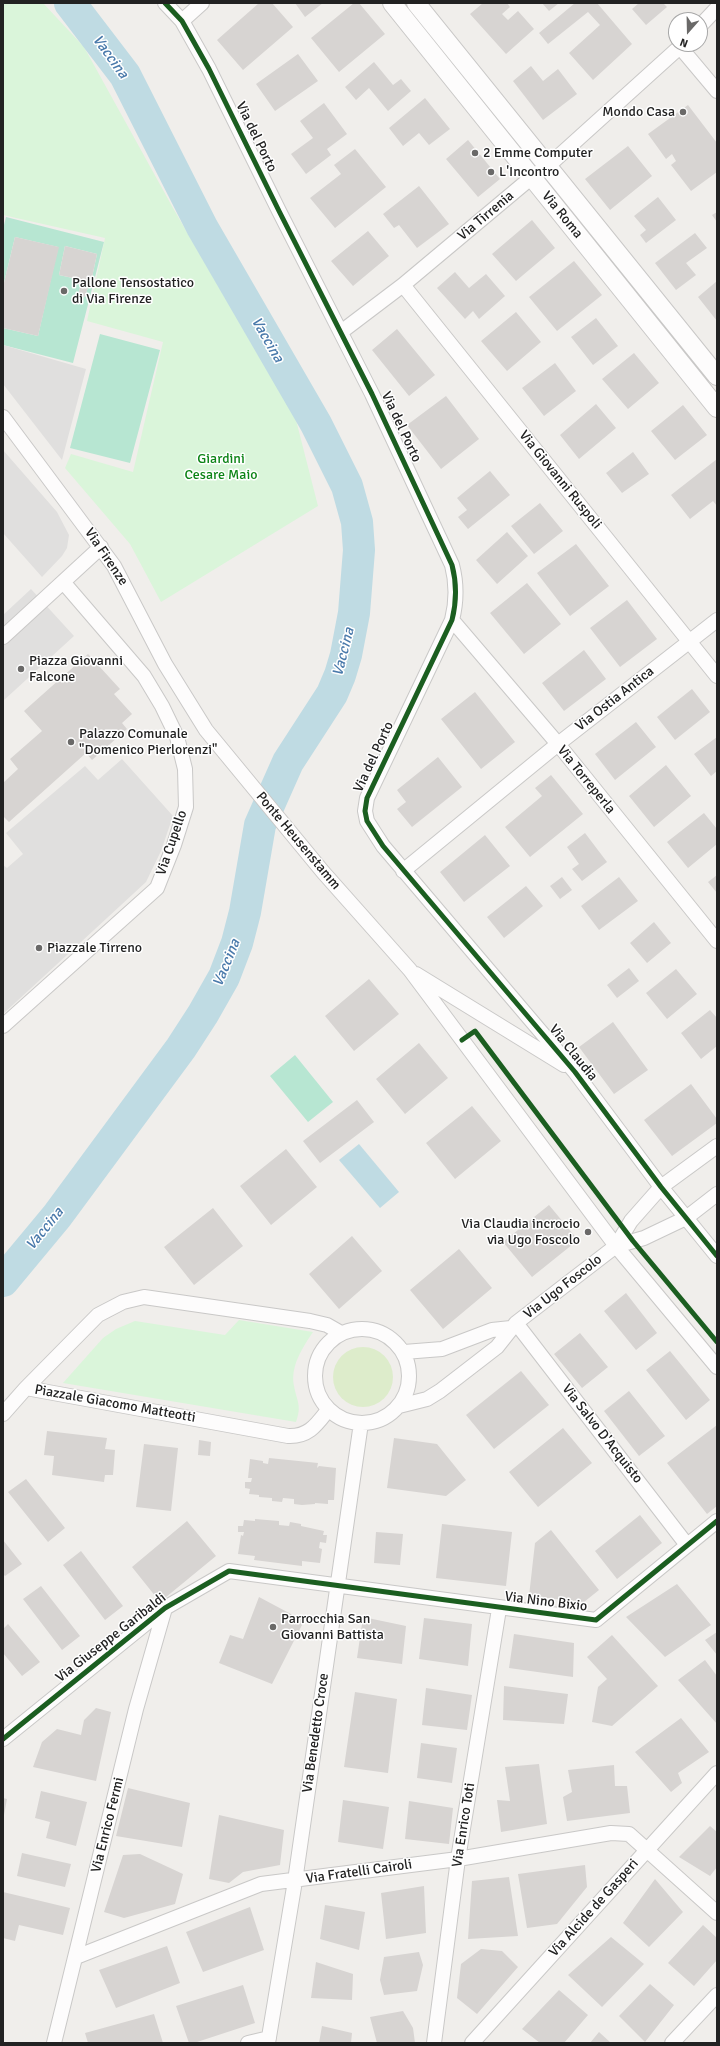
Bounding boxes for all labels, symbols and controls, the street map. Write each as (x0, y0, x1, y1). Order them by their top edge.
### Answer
north arrow (668, 12, 708, 52)
water label: Vaccina (88, 32, 132, 82)
text: N (678, 35, 690, 50)
street label: Via del Porto (232, 99, 280, 175)
place label: Mondo Casa (602, 104, 675, 120)
marker: Mondo Casa (678, 107, 688, 117)
place label: 2 Emme Computer (483, 145, 593, 161)
marker: 2 Emme Computer (470, 148, 480, 158)
place label: L'Incontro (499, 164, 559, 180)
marker: L'Incontro (486, 167, 496, 177)
street label: Via Tirrenia (454, 188, 518, 244)
street label: Via Roma (538, 188, 586, 242)
place label: Pallone Tensostatico di Via Firenze (72, 275, 194, 308)
marker: Pallone Tensostatico di Via Firenze (59, 286, 69, 296)
water label: Vaccina (247, 314, 287, 366)
street label: Via del Porto (377, 389, 425, 465)
street label: Via Giovanni Ruspoli (515, 427, 605, 533)
park label: Giardini Cesare Maio (184, 451, 258, 484)
street label: Via Firenze (81, 525, 131, 589)
water label: Vaccina (329, 626, 359, 678)
place label: Piazza Giovanni Falcone (29, 653, 123, 686)
street label: Via Ostia Antica (572, 663, 658, 735)
marker: Piazza Giovanni Falcone (16, 664, 26, 674)
street label: Via del Porto (350, 719, 398, 795)
place label: Palazzo Comunale "Domenico Pierlorenzi" (79, 726, 217, 758)
marker: Palazzo Comunale "Domenico Pierlorenzi" (66, 737, 76, 747)
street label: Via Torreperla (553, 743, 619, 817)
street label: Ponte Heusenstamm (252, 789, 344, 893)
street label: Via Cupello (153, 808, 191, 878)
water label: Vaccina (209, 937, 245, 989)
place label: Piazzale Tirreno (47, 940, 142, 956)
marker: Piazzale Tirreno (34, 943, 44, 953)
street label: Via Claudia (545, 1021, 601, 1085)
water label: Vaccina (22, 1204, 68, 1254)
place label: Via Claudia incrocio via Ugo Foscolo (461, 1216, 580, 1248)
marker: Via Claudia incrocio via Ugo Foscolo (583, 1227, 593, 1237)
street label: Via Ugo Foscolo (521, 1251, 605, 1323)
street label: Via Salvo D'Acquisto (558, 1381, 646, 1487)
street label: Piazzale Giacomo Matteotti (33, 1382, 197, 1426)
street label: Via Nino Bixio (504, 1589, 588, 1615)
street label: Via Giuseppe Garibaldi (52, 1590, 170, 1686)
place label: Parrocchia San Giovanni Battista (281, 1611, 384, 1644)
marker: Parrocchia San Giovanni Battista (268, 1622, 278, 1632)
street label: Via Benedetto Croce (299, 1672, 333, 1794)
street label: Via Enrico Fermi (88, 1776, 128, 1874)
street label: Via Enrico Toti (449, 1782, 479, 1868)
street label: Via Fratelli Cairoli (305, 1856, 413, 1888)
street label: Via Alcide de Gasperi (546, 1856, 642, 1960)

